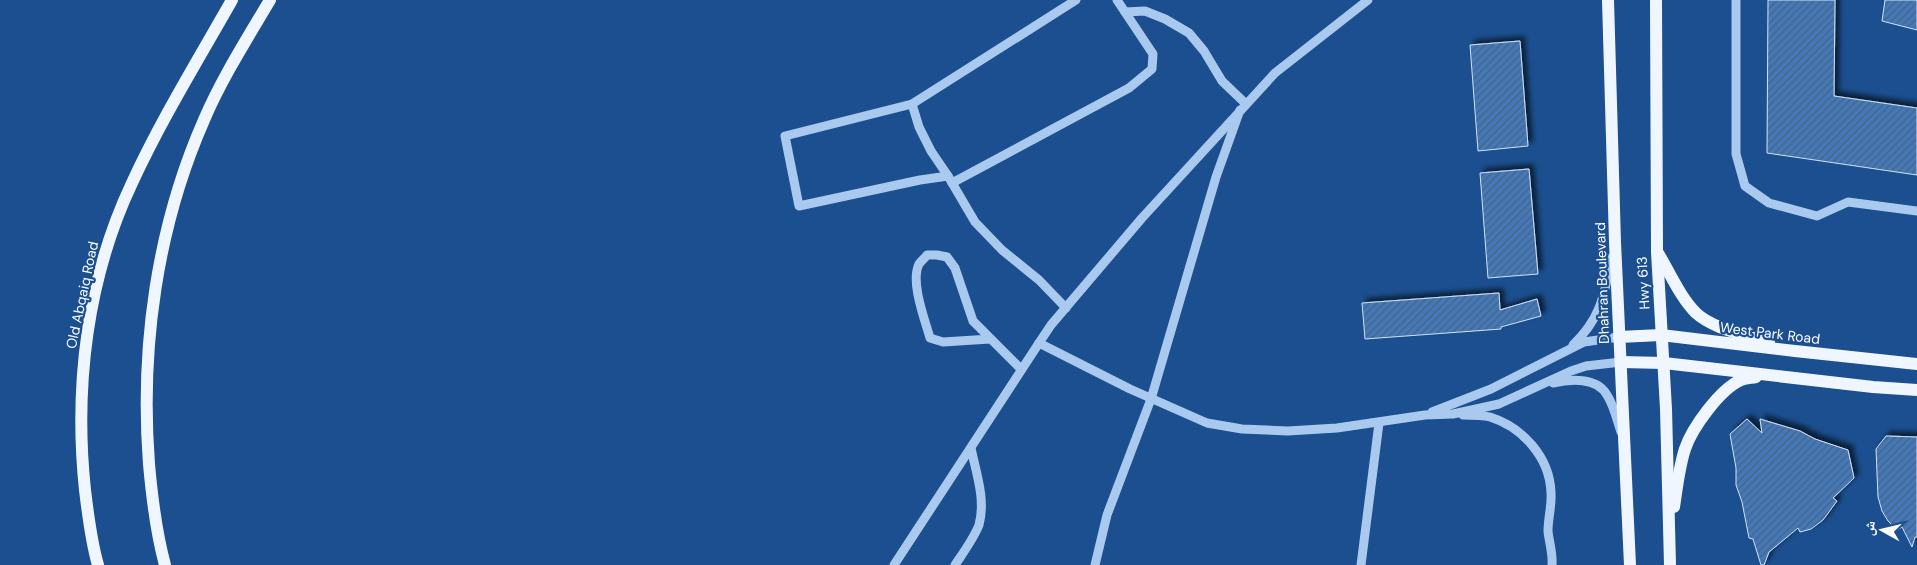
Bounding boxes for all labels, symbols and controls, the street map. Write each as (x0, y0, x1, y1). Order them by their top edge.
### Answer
street label: Dhahran Boulevard (1591, 222, 1613, 344)
street label: Old Abqaiq Road (62, 240, 102, 350)
street label: Hwy 613 (1633, 256, 1653, 310)
street label: West Park Road (1719, 318, 1821, 348)
north arrow (1857, 505, 1907, 555)
text: ش (1859, 519, 1879, 537)

